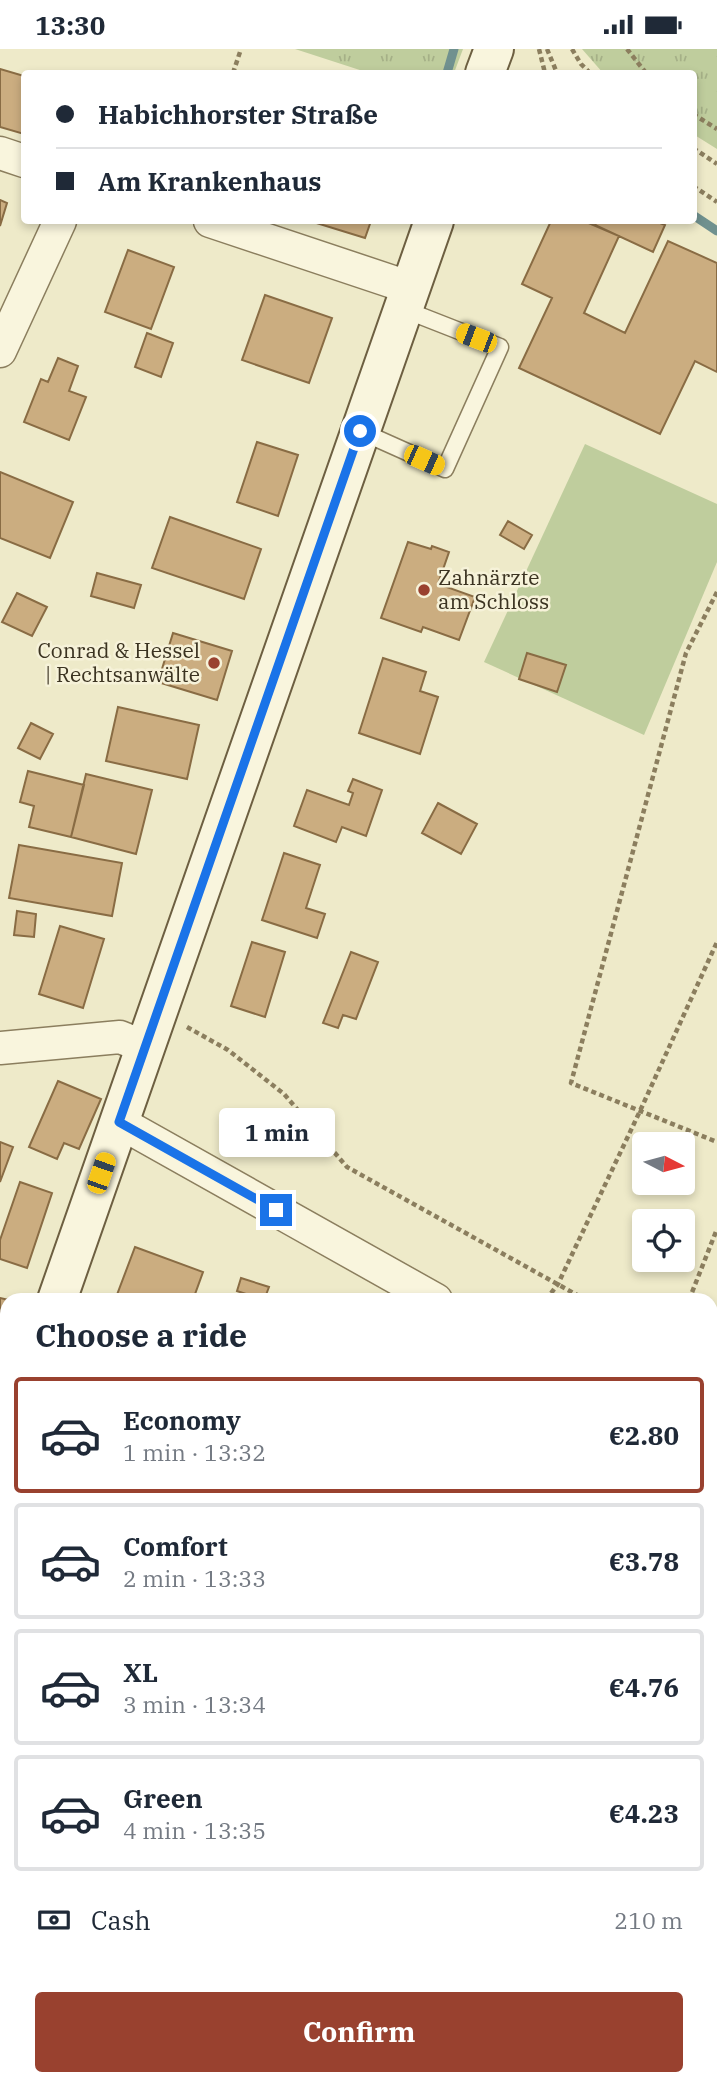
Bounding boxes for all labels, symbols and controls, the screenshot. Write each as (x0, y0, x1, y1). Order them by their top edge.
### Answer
text: 13:30 (35, 8, 105, 42)
text: Habichhorster Straße (98, 97, 378, 131)
text: Am Krankenhaus (98, 164, 321, 198)
car (453, 321, 500, 355)
route start (344, 415, 376, 447)
car (401, 442, 448, 478)
place label: Zahnärzte am Schloss (438, 563, 549, 615)
marker: Zahnärzte am Schloss (416, 582, 432, 598)
place label: Conrad & Hessel | Rechtsanwälte (37, 636, 200, 688)
marker: Conrad & Hessel | Rechtsanwälte (206, 655, 222, 671)
callout: 1 min (218, 1109, 334, 1157)
text: 1 min (245, 1117, 309, 1147)
north arrow (632, 1132, 695, 1195)
map controls (632, 1132, 695, 1272)
car (85, 1150, 118, 1196)
route end (260, 1194, 292, 1226)
button: locate (632, 1209, 695, 1272)
text: Choose a ride (35, 1314, 247, 1356)
text: Economy (123, 1403, 241, 1437)
icon: car (39, 1404, 102, 1467)
text: €2.80 (609, 1418, 679, 1452)
text: 1 min · 13:32 (123, 1437, 266, 1467)
text: Comfort (123, 1529, 228, 1563)
icon: car (39, 1530, 102, 1593)
text: €3.78 (609, 1544, 679, 1578)
text: 2 min · 13:33 (123, 1563, 266, 1593)
text: XL (123, 1655, 158, 1689)
icon: car (39, 1656, 102, 1719)
text: €4.76 (609, 1670, 679, 1704)
text: 3 min · 13:34 (123, 1689, 266, 1719)
text: Green (123, 1781, 203, 1815)
icon: car (39, 1782, 102, 1845)
text: €4.23 (609, 1796, 679, 1830)
text: 4 min · 13:35 (123, 1815, 266, 1845)
icon: cash (35, 1901, 73, 1939)
text: Cash (91, 1903, 151, 1937)
text: 210 m (614, 1905, 683, 1935)
button: Confirm (35, 1992, 683, 2072)

